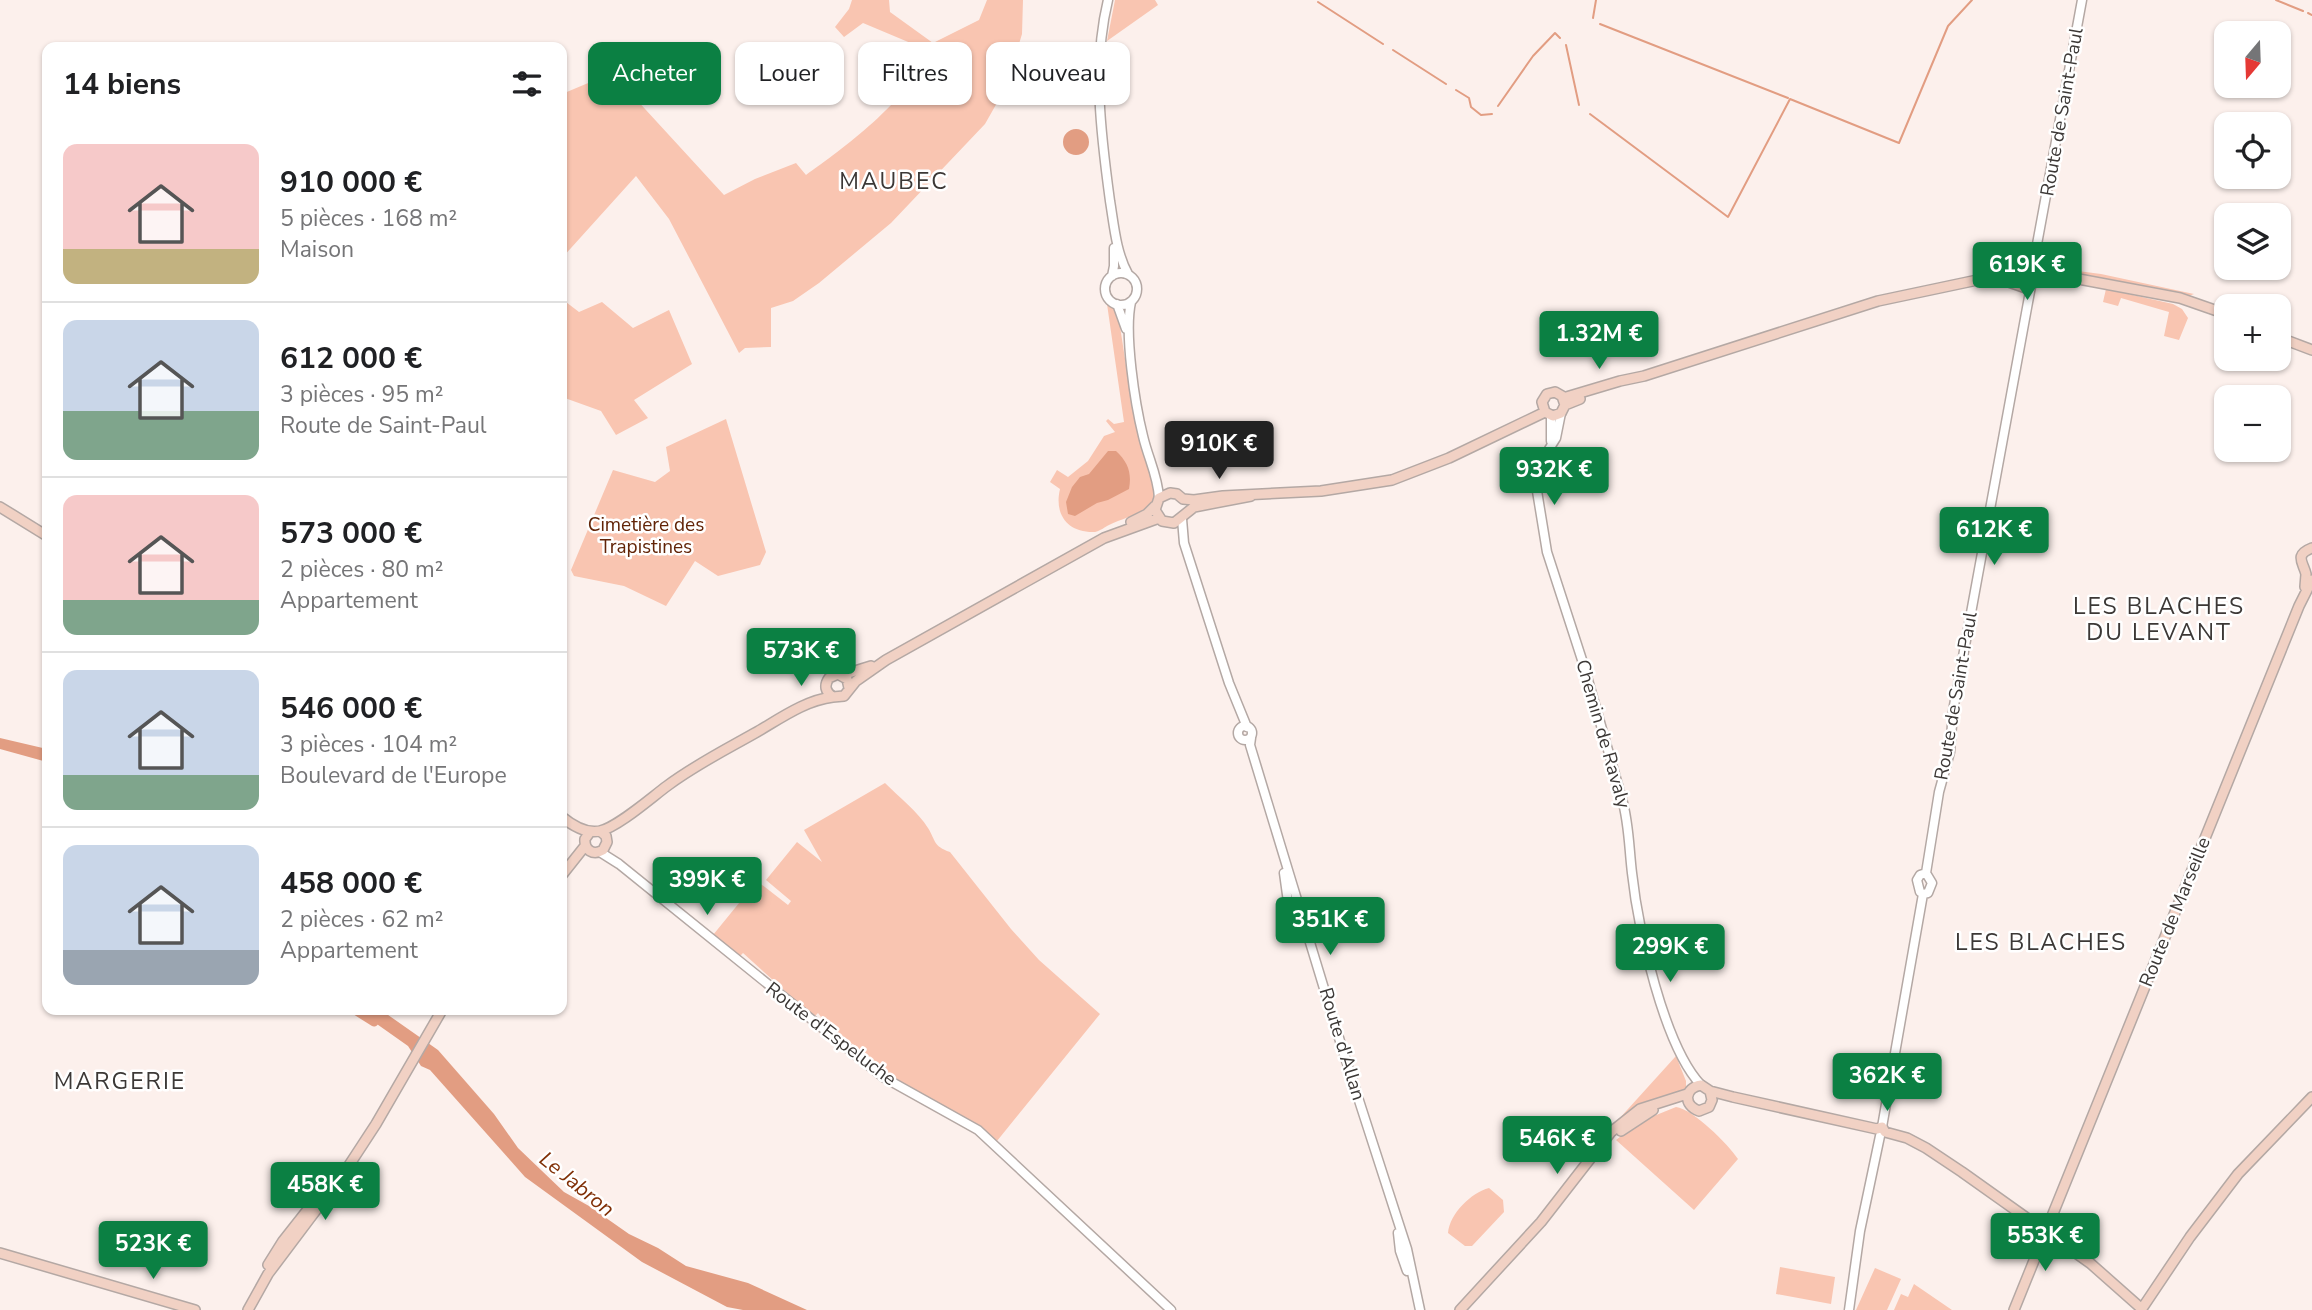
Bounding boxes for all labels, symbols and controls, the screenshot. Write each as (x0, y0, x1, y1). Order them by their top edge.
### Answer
north arrow (2214, 21, 2291, 98)
map controls (2214, 21, 2291, 462)
street label: Route de Saint-Paul (2034, 25, 2090, 198)
chip: Acheter (588, 42, 721, 105)
chip: Louer (735, 42, 844, 105)
chip: Filtres (858, 42, 972, 105)
chip: Nouveau (986, 42, 1130, 105)
text: 14 biens (63, 64, 181, 105)
icon: filters (508, 65, 546, 103)
button: locate (2214, 112, 2291, 189)
text: 910 000 € (280, 162, 422, 203)
district label: MAUBEC (839, 166, 949, 197)
icon: home (119, 172, 203, 256)
text: 5 pièces · 168 m² (280, 203, 457, 234)
button: layers (2214, 203, 2291, 280)
text: Maison (280, 234, 354, 265)
pin: 619K € (1970, 243, 2084, 302)
text: 619K € (1989, 249, 2065, 280)
button: + (2214, 294, 2291, 371)
pin: 1.32M € (1534, 312, 1664, 371)
text: 1.32M € (1555, 318, 1643, 349)
text: 612 000 € (280, 338, 422, 379)
icon: home (119, 348, 203, 432)
text: 3 pièces · 95 m² (280, 379, 443, 410)
button: − (2214, 385, 2291, 462)
text: Route de Saint-Paul (280, 410, 487, 441)
pin: 910K € (1162, 421, 1276, 481)
text: 910K € (1181, 428, 1257, 459)
pin: 932K € (1497, 448, 1611, 507)
text: 932K € (1516, 454, 1592, 485)
pin: 612K € (1937, 508, 2051, 567)
park label: Cimetière des Trapistines (588, 512, 704, 560)
text: 573 000 € (280, 513, 422, 554)
text: 612K € (1956, 514, 2032, 545)
icon: home (119, 523, 203, 607)
text: 2 pièces · 80 m² (280, 554, 443, 585)
text: Appartement (280, 585, 418, 616)
district label: LES BLACHES DU LEVANT (2073, 591, 2245, 648)
street label: Route de Saint-Paul (1928, 609, 1984, 782)
pin: 573K € (744, 628, 858, 688)
text: 573K € (763, 635, 839, 666)
street label: Chemin de Ravaly (1569, 657, 1637, 812)
text: 546 000 € (280, 688, 422, 729)
icon: home (119, 698, 203, 782)
text: 3 pièces · 104 m² (280, 729, 457, 760)
text: Boulevard de l'Europe (280, 760, 507, 791)
street label: Route de Marseille (2133, 833, 2217, 991)
pin: 399K € (650, 858, 764, 917)
text: 458 000 € (280, 863, 422, 904)
text: 399K € (669, 864, 745, 895)
icon: home (119, 873, 203, 957)
pin: 351K € (1273, 898, 1387, 957)
text: 2 pièces · 62 m² (280, 904, 443, 935)
text: 351K € (1292, 904, 1368, 935)
pin: 299K € (1613, 925, 1727, 984)
district label: LES BLACHES (1955, 927, 2127, 958)
text: 299K € (1632, 931, 1708, 962)
text: Appartement (280, 935, 418, 966)
street label: Route d'Espeluche (760, 976, 902, 1092)
street label: Route d'Allan (1313, 984, 1371, 1104)
pin: 362K € (1830, 1054, 1944, 1113)
text: 362K € (1849, 1060, 1925, 1091)
district label: MARGERIE (54, 1066, 186, 1097)
pin: 546K € (1500, 1116, 1614, 1176)
text: 546K € (1519, 1123, 1595, 1154)
water label: Le Jabron (534, 1145, 620, 1223)
pin: 458K € (268, 1162, 382, 1222)
text: 458K € (287, 1169, 363, 1200)
pin: 553K € (1988, 1214, 2102, 1273)
text: 553K € (2007, 1220, 2083, 1251)
pin: 523K € (96, 1222, 210, 1281)
text: 523K € (115, 1228, 191, 1259)

